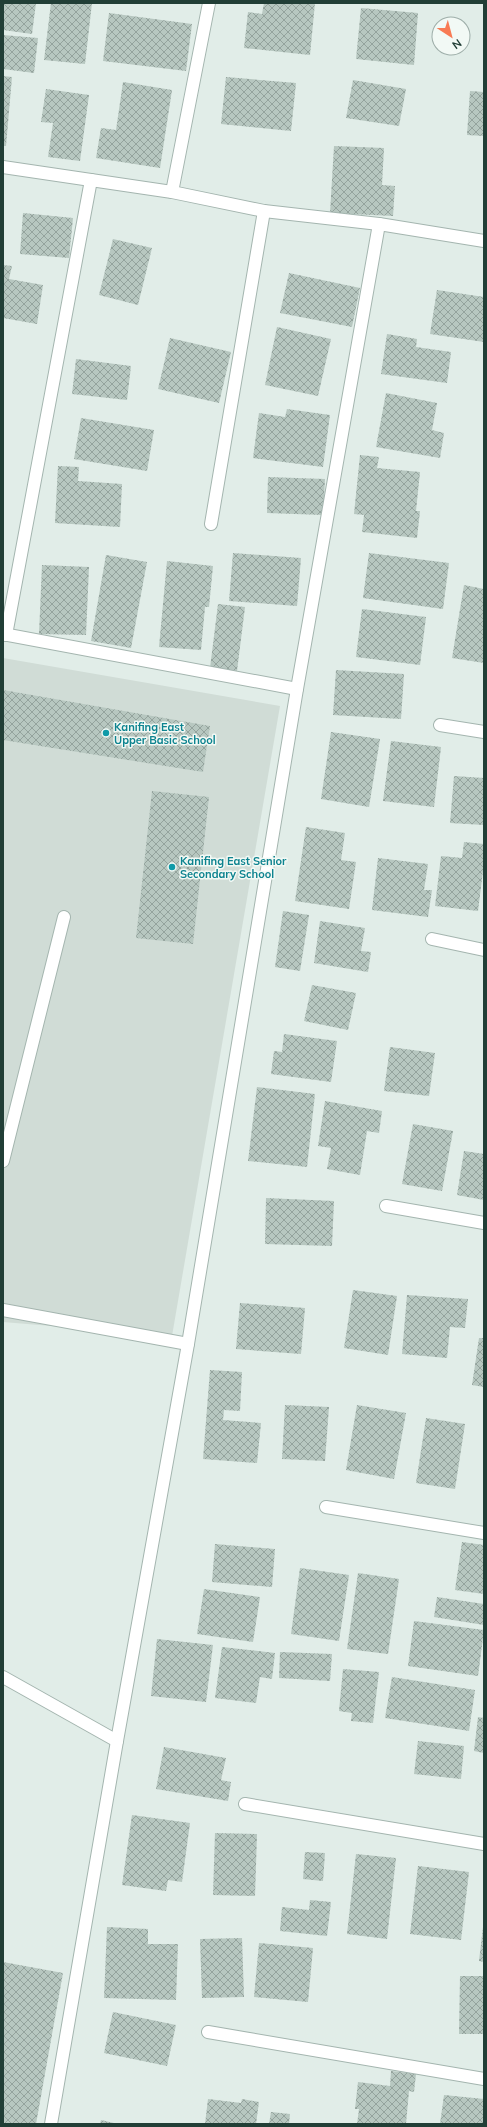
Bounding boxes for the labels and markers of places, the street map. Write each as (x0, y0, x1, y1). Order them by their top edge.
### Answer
place label: Kanifing East Upper Basic School (114, 720, 216, 747)
marker: Kanifing East Upper Basic School (101, 728, 111, 738)
place label: Kanifing East Senior Secondary School (180, 854, 287, 881)
marker: Kanifing East Senior Secondary School (167, 862, 177, 872)

